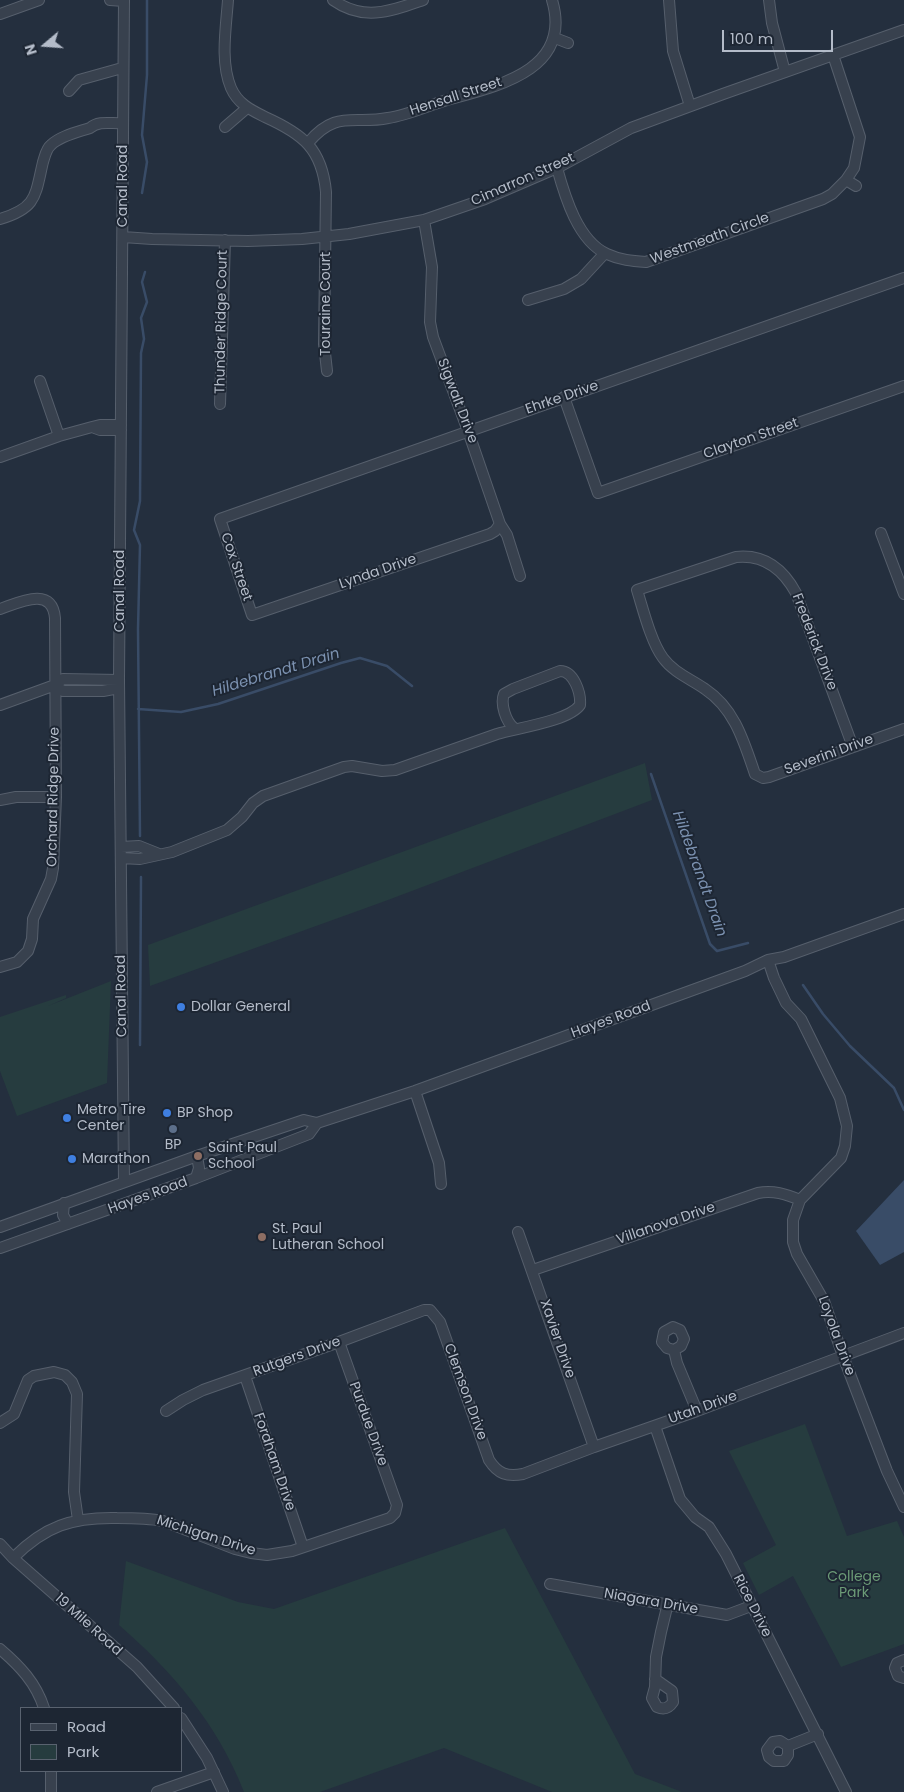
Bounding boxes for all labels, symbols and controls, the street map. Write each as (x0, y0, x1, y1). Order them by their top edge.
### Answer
north arrow (20, 20, 70, 70)
scale bar (724, 20, 835, 52)
text: 100 m (730, 28, 773, 49)
text: N (20, 42, 42, 58)
street label: Hensall Street (408, 74, 504, 120)
street label: Canal Road (115, 145, 131, 227)
street label: Cimarron Street (469, 150, 577, 210)
street label: Westmeath Circle (648, 210, 772, 268)
street label: Thunder Ridge Court (212, 250, 232, 394)
street label: Touraine Court (318, 252, 334, 356)
street label: Sigwalt Drive (433, 356, 481, 446)
street label: Ehrke Drive (523, 378, 601, 418)
street label: Clayton Street (701, 415, 801, 463)
street label: Cox Street (216, 531, 256, 603)
street label: Canal Road (112, 550, 128, 632)
street label: Lynda Drive (337, 551, 419, 593)
street label: Frederick Drive (788, 591, 840, 693)
water label: Hildebrandt Drain (210, 645, 342, 701)
street label: Orchard Ridge Drive (44, 727, 64, 867)
street label: Severini Drive (782, 731, 876, 779)
water label: Hildebrandt Drain (668, 809, 730, 939)
street label: Canal Road (113, 955, 131, 1037)
street label: Hayes Road (569, 998, 653, 1042)
place label: Dollar General (191, 999, 291, 1015)
marker: Dollar General (175, 1001, 187, 1013)
place label: Metro Tire Center (77, 1102, 146, 1134)
place label: BP Shop (177, 1105, 233, 1121)
marker: BP Shop (161, 1107, 173, 1119)
marker: Metro Tire Center (61, 1112, 73, 1124)
marker: BP (167, 1123, 179, 1135)
place label: BP (165, 1137, 181, 1153)
place label: Saint Paul School (208, 1140, 277, 1172)
marker: Saint Paul School (192, 1150, 204, 1162)
place label: Marathon (82, 1151, 150, 1167)
marker: Marathon (66, 1153, 78, 1165)
street label: Hayes Road (106, 1174, 190, 1218)
street label: Villanova Drive (614, 1199, 718, 1249)
place label: St. Paul Lutheran School (272, 1221, 384, 1254)
marker: St. Paul Lutheran School (256, 1231, 268, 1243)
street label: Loyola Drive (814, 1294, 858, 1378)
street label: Xavier Drive (536, 1297, 578, 1381)
street label: Rutgers Drive (251, 1333, 343, 1381)
street label: Clemson Drive (440, 1341, 490, 1443)
street label: Purdue Drive (345, 1380, 391, 1468)
street label: Utah Drive (666, 1388, 740, 1428)
street label: Fordham Drive (249, 1411, 299, 1513)
street label: Michigan Drive (154, 1512, 258, 1560)
park label: College Park (827, 1569, 881, 1601)
street label: Rice Drive (729, 1572, 775, 1640)
street label: Niagara Drive (603, 1585, 699, 1619)
street label: 19 Mile Road (51, 1590, 125, 1660)
legend (20, 1707, 182, 1772)
text: Road (67, 1716, 106, 1737)
text: Park (67, 1741, 99, 1762)

